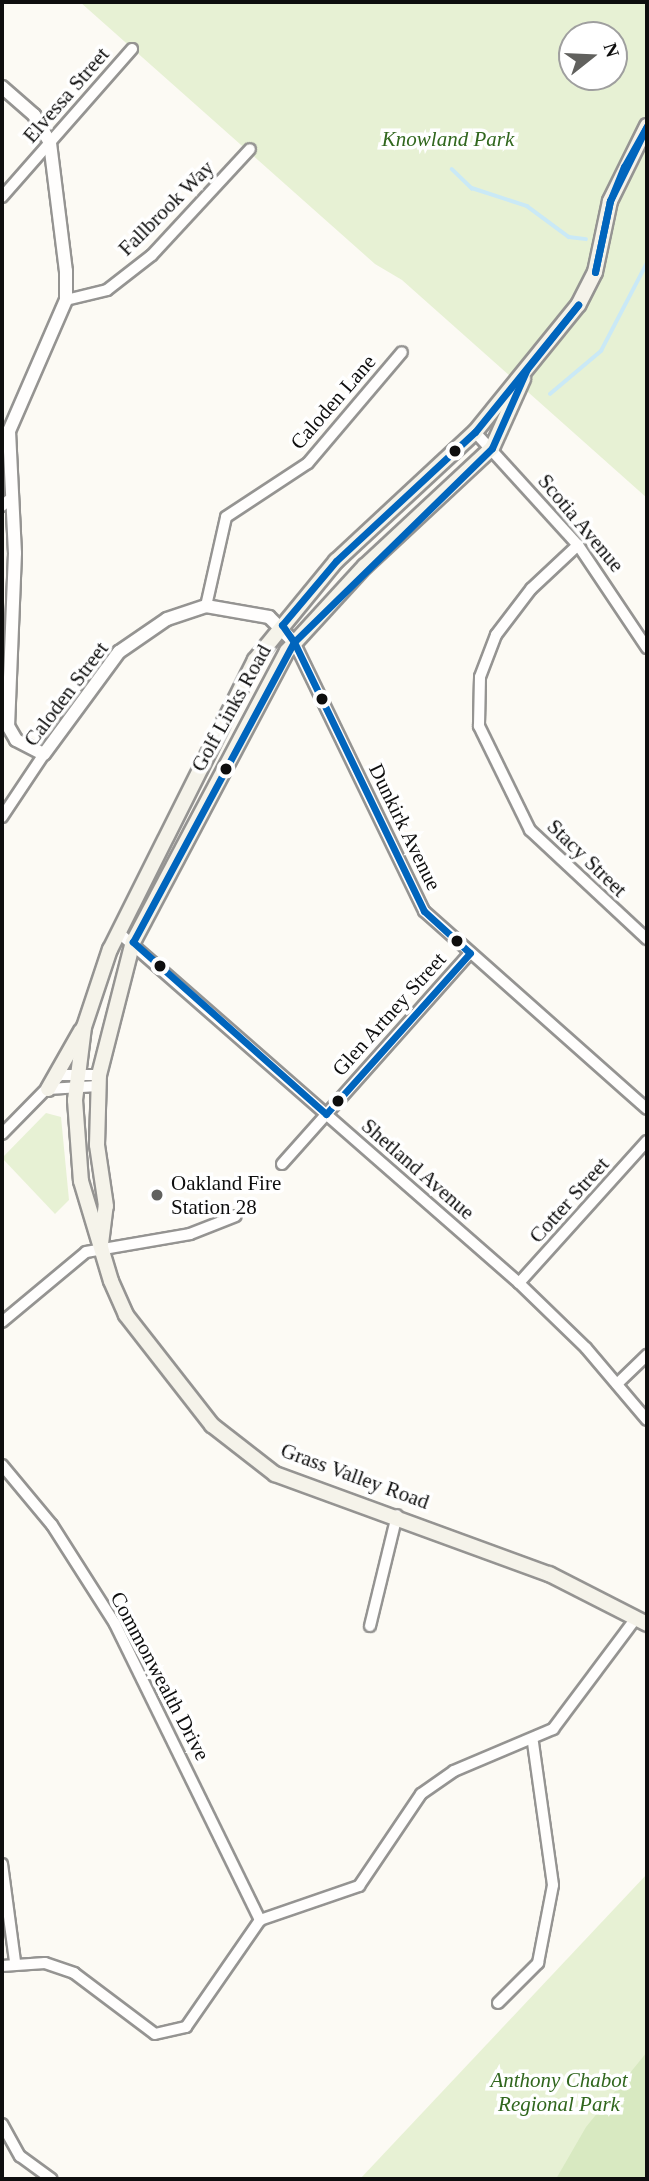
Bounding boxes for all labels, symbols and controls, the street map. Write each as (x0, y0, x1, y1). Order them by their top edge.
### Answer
north arrow (558, 21, 628, 91)
text: N (599, 40, 624, 60)
street label: Elvessa Street (18, 42, 114, 148)
park label: Knowland Park (382, 126, 514, 152)
street label: Fallbrook Way (113, 155, 219, 261)
street label: Caloden Lane (285, 350, 381, 454)
unlabelled marker (448, 444, 462, 458)
street label: Scotia Avenue (532, 468, 630, 578)
street label: Caloden Street (19, 637, 113, 751)
street label: Golf Links Road (186, 640, 276, 776)
unlabelled marker (315, 692, 329, 706)
street label: Dunkirk Avenue (363, 759, 447, 895)
unlabelled marker (219, 762, 233, 776)
street label: Stacy Street (542, 814, 632, 902)
unlabelled marker (450, 934, 464, 948)
street label: Glen Artney Street (327, 947, 451, 1081)
unlabelled marker (153, 959, 167, 973)
unlabelled marker (331, 1094, 345, 1108)
street label: Shetland Avenue (356, 1113, 480, 1225)
street label: Cotter Street (524, 1152, 614, 1248)
place label: Oakland Fire Station 28 (171, 1170, 281, 1220)
marker: Oakland Fire Station 28 (149, 1187, 165, 1203)
street label: Grass Valley Road (277, 1437, 433, 1515)
street label: Commonwealth Drive (105, 1587, 215, 1765)
park label: Anthony Chabot Regional Park (490, 2067, 628, 2117)

